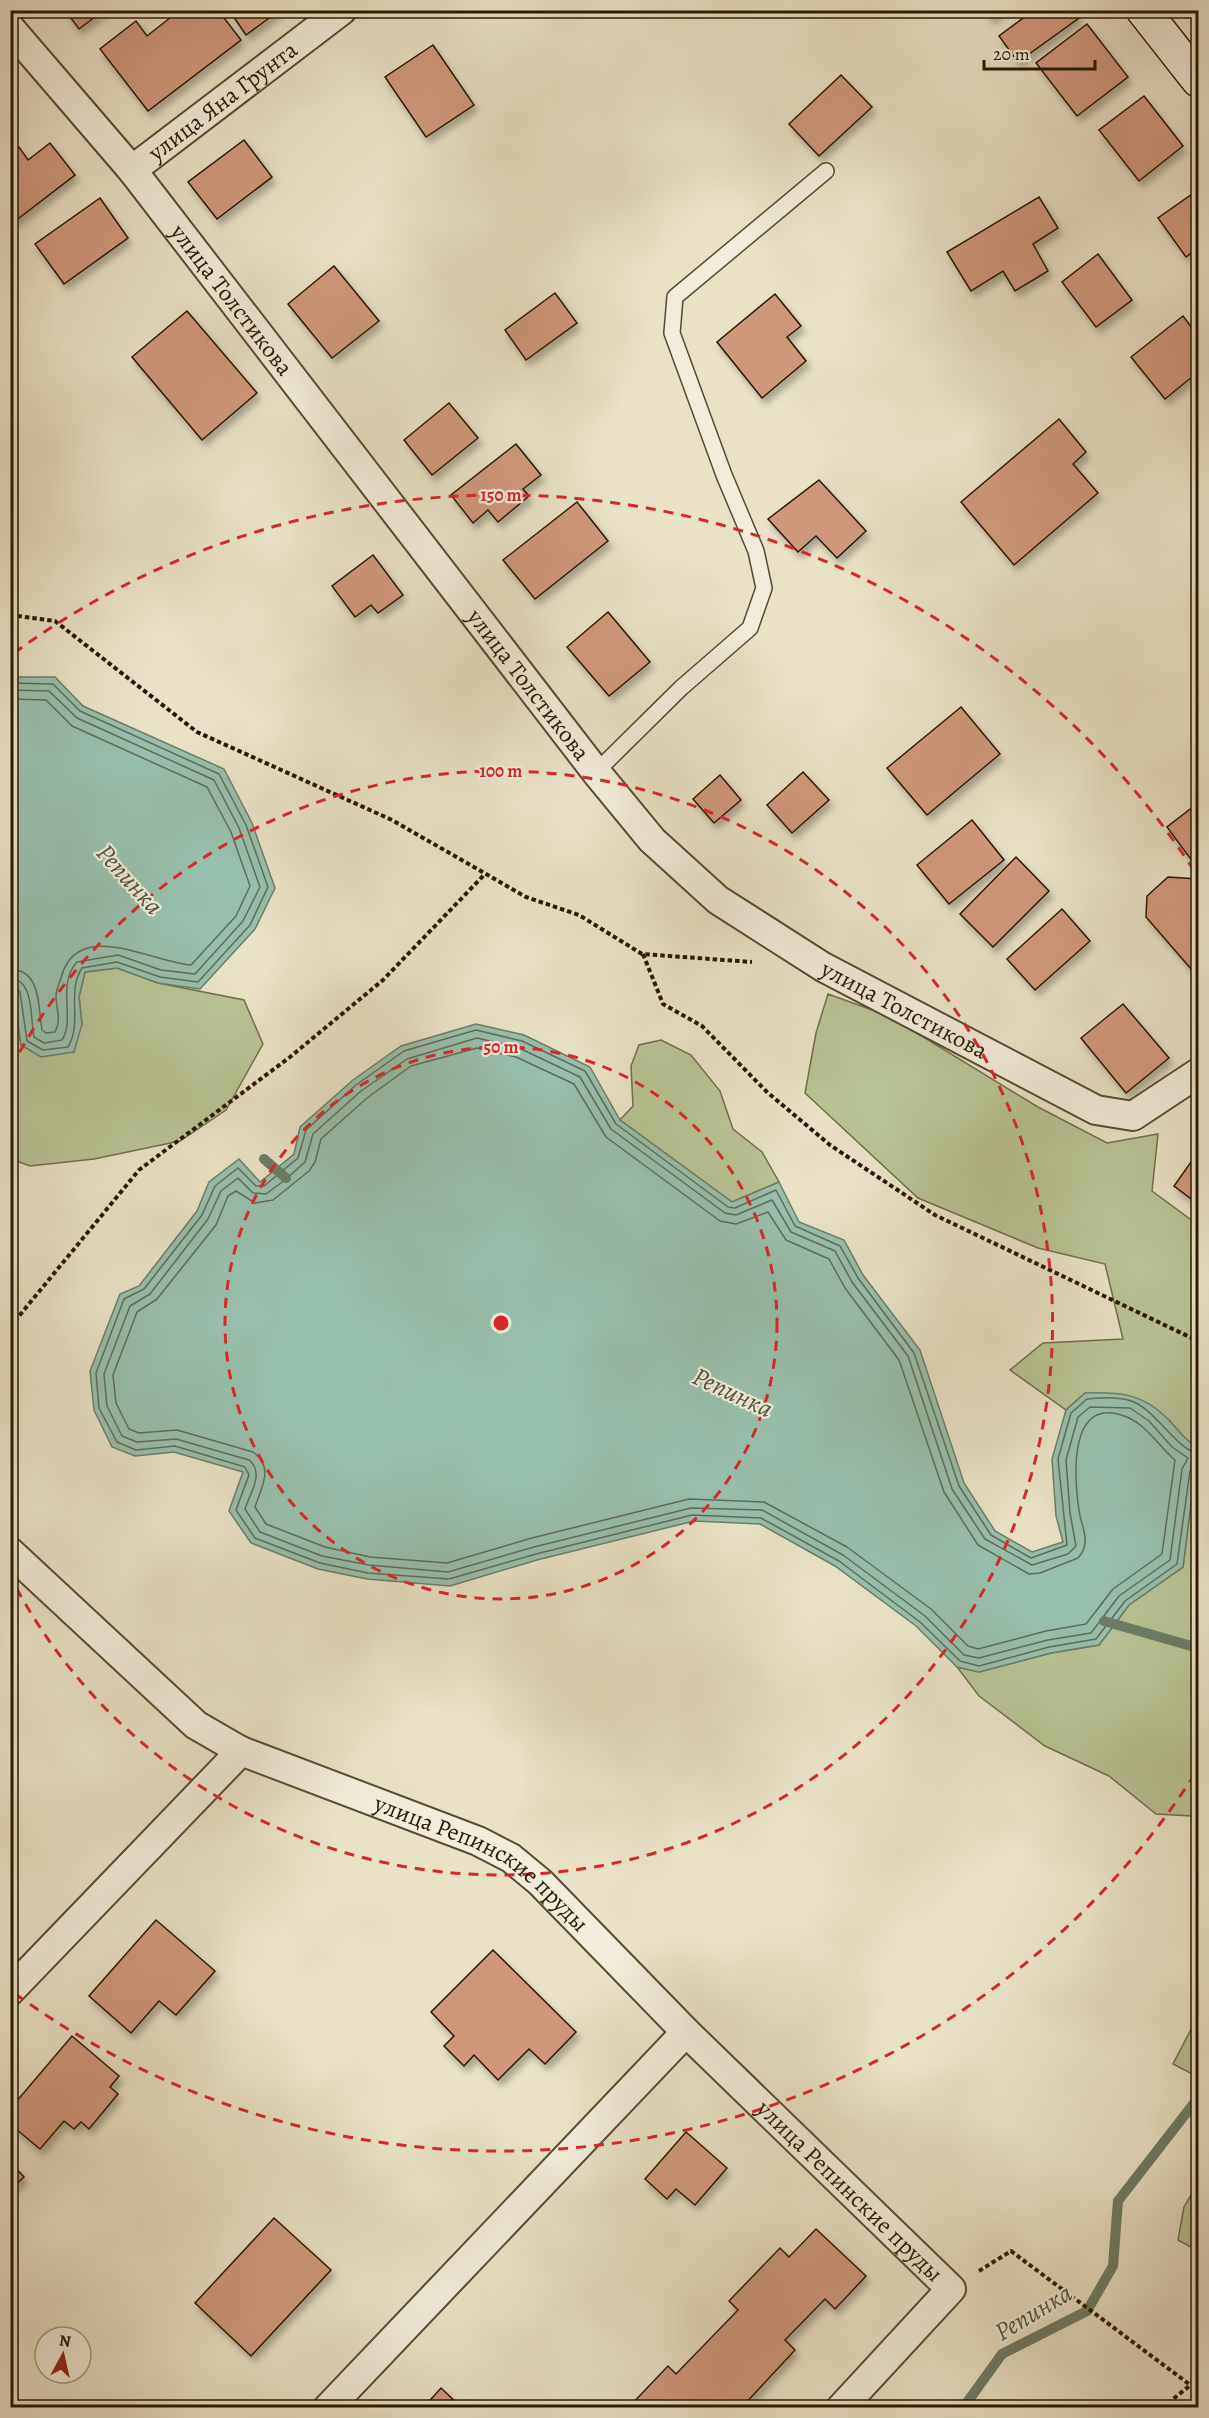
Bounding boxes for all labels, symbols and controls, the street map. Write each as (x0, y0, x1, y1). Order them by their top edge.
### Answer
scale bar (984, 33, 1095, 71)
street label: улица Яна Грунта (141, 34, 304, 169)
text: 20 m (993, 42, 1030, 66)
street label: улица Толстикова (163, 216, 301, 382)
text: 150 m (480, 483, 522, 507)
street label: улица Толстикова (459, 601, 597, 767)
text: 100 m (480, 759, 522, 783)
water label: Репинка (88, 836, 171, 923)
street label: улица Толстикова (815, 952, 993, 1066)
text: 50 m (484, 1035, 518, 1059)
centre of rings (491, 1313, 511, 1333)
water label: Репинка (687, 1359, 779, 1426)
street label: улица Репинские пруды (369, 1787, 596, 1939)
street label: улица Репинские пруды (749, 2092, 950, 2289)
water label: Репинка (988, 2276, 1079, 2349)
north arrow (33, 2325, 93, 2385)
text: N (58, 2329, 73, 2353)

